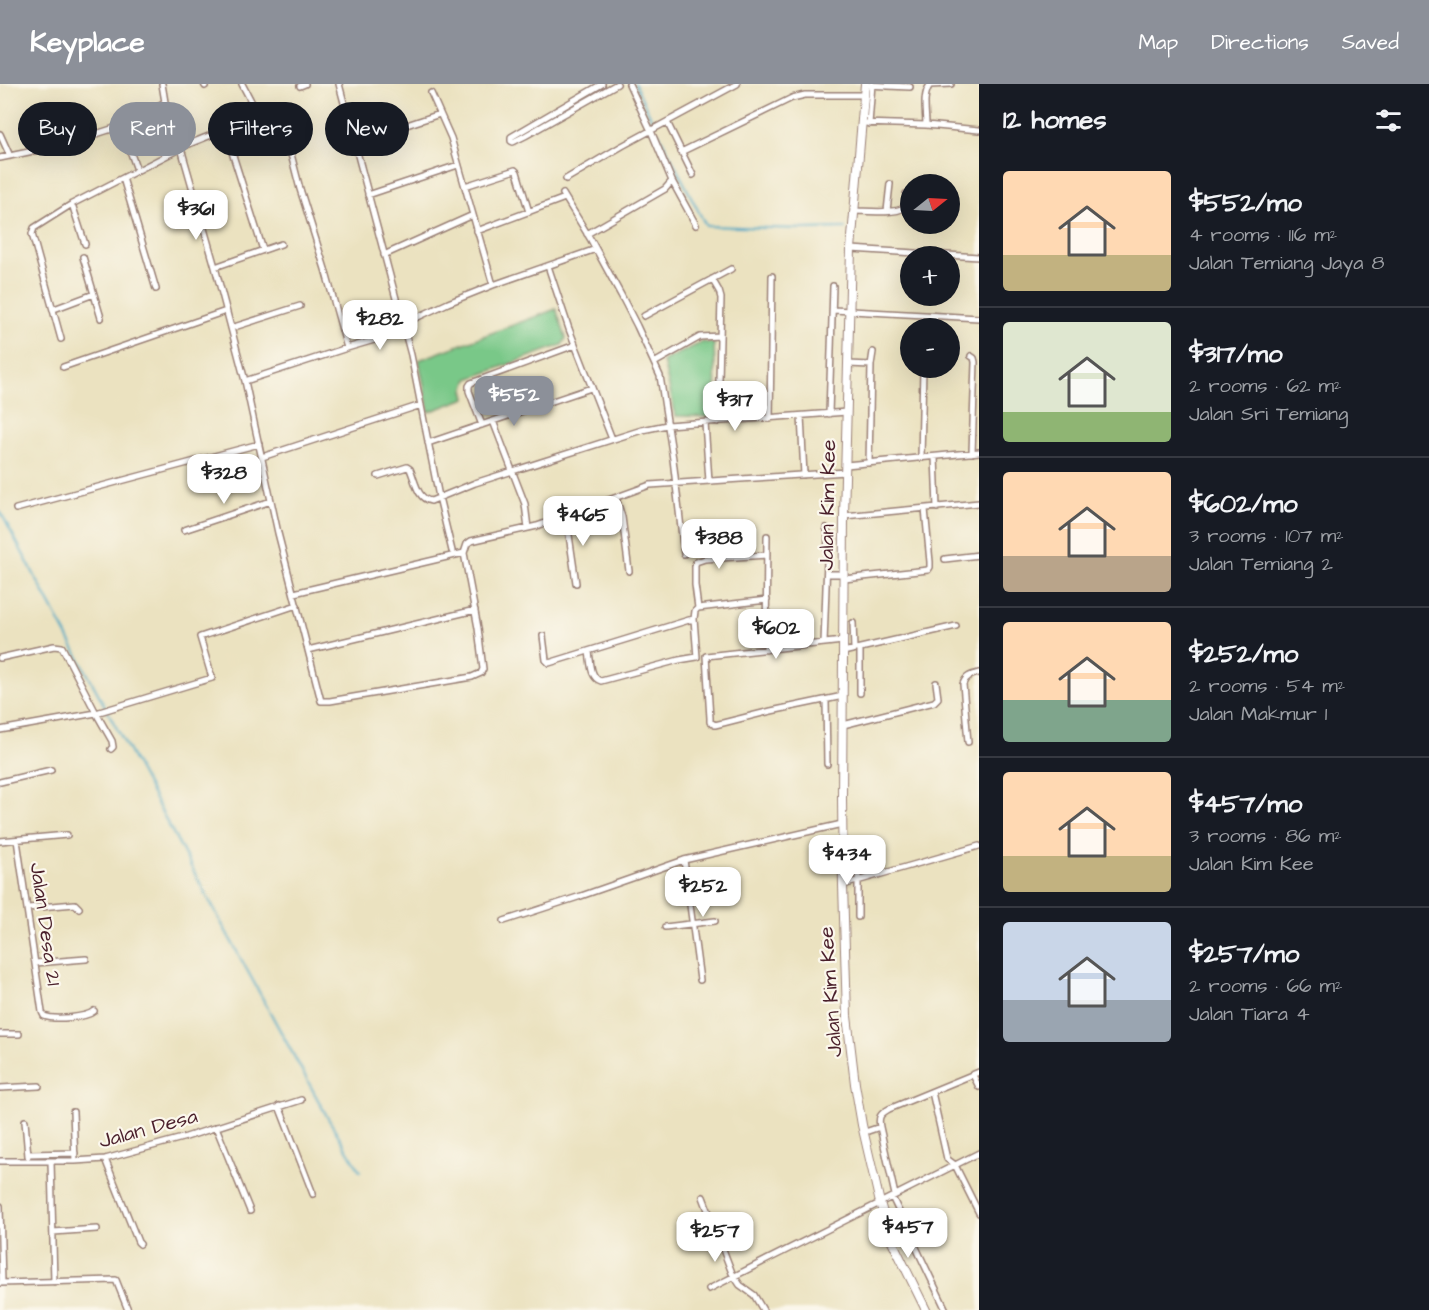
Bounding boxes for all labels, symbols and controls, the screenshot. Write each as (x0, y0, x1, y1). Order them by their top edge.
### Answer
text: Keyplace (30, 23, 145, 62)
text: Map (1138, 28, 1178, 57)
text: Directions (1211, 28, 1309, 57)
text: Saved (1342, 28, 1399, 57)
chip: Buy (18, 102, 97, 156)
chip: Rent (109, 102, 196, 156)
chip: Filters (208, 102, 313, 156)
chip: New (325, 102, 409, 156)
text: 12 homes (1003, 102, 1106, 138)
icon: filters (1372, 104, 1405, 137)
north arrow (900, 174, 960, 234)
map controls (900, 174, 960, 378)
text: $552/mo (1189, 185, 1302, 221)
pin: $361 (160, 190, 232, 241)
text: $361 (178, 195, 214, 223)
icon: home (1051, 195, 1123, 267)
text: 4 rooms · 116 m² (1189, 221, 1337, 249)
button: + (900, 246, 960, 306)
text: Jalan Temiang Jaya 8 (1189, 249, 1384, 277)
pin: $282 (344, 300, 416, 351)
text: $282 (357, 305, 404, 333)
button: − (900, 318, 960, 378)
text: $317/mo (1189, 336, 1283, 372)
icon: home (1051, 346, 1123, 418)
text: 2 rooms · 62 m² (1189, 372, 1341, 400)
pin: $552 (478, 376, 550, 427)
text: $552 (489, 381, 539, 409)
pin: $317 (699, 381, 771, 432)
text: $317 (717, 386, 753, 414)
text: Jalan Sri Temiang (1189, 400, 1348, 428)
street label: Jalan Kim Kee (812, 439, 843, 571)
pin: $328 (188, 454, 260, 505)
text: $328 (201, 459, 247, 487)
text: $602/mo (1189, 486, 1298, 522)
pin: $465 (547, 496, 619, 547)
icon: home (1051, 496, 1123, 568)
text: $465 (557, 501, 609, 529)
pin: $388 (683, 519, 755, 570)
text: 3 rooms · 107 m² (1189, 522, 1344, 550)
text: $388 (695, 524, 743, 552)
text: Jalan Temiang 2 (1189, 550, 1333, 578)
pin: $602 (740, 609, 812, 660)
text: $602 (752, 614, 800, 642)
text: $252/mo (1189, 636, 1298, 672)
icon: home (1051, 646, 1123, 718)
text: 2 rooms · 54 m² (1189, 672, 1345, 700)
text: Jalan Makmur 1 (1189, 700, 1327, 728)
text: $457/mo (1189, 786, 1302, 822)
icon: home (1051, 796, 1123, 868)
text: 3 rooms · 86 m² (1189, 822, 1342, 850)
pin: $434 (811, 835, 883, 886)
text: $434 (823, 840, 871, 868)
text: Jalan Kim Kee (1189, 850, 1314, 878)
street label: Jalan Desa 21 (23, 861, 69, 988)
pin: $252 (667, 867, 739, 918)
text: $252 (679, 872, 727, 900)
street label: Jalan Kim Kee (811, 926, 850, 1058)
text: $257/mo (1189, 936, 1299, 972)
icon: home (1051, 946, 1123, 1018)
text: 2 rooms · 66 m² (1189, 972, 1343, 1000)
text: Jalan Tiara 4 (1189, 1000, 1310, 1028)
street label: Jalan Desa (96, 1101, 201, 1156)
pin: $457 (872, 1208, 944, 1259)
pin: $257 (679, 1212, 751, 1263)
text: $457 (882, 1213, 934, 1241)
text: $257 (690, 1217, 740, 1245)

